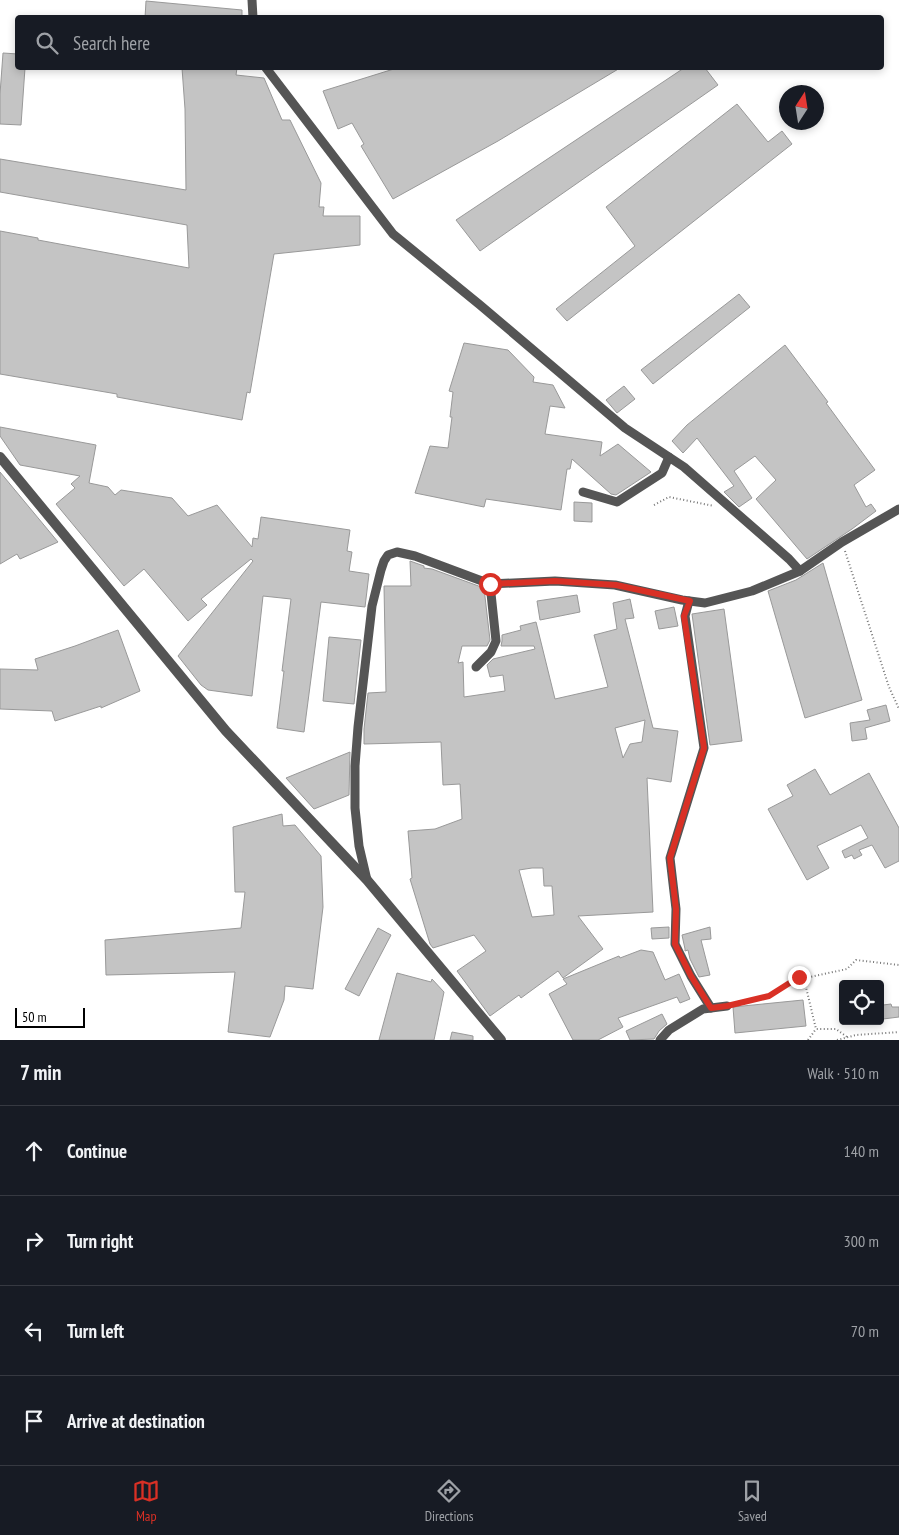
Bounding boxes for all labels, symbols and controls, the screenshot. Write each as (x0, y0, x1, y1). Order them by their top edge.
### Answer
search box (15, 15, 884, 70)
icon: search (33, 29, 61, 57)
text: Search here (73, 31, 150, 55)
north arrow (779, 85, 824, 130)
route start (479, 573, 502, 596)
route end (788, 966, 811, 989)
map controls (839, 980, 884, 1025)
button: locate (839, 980, 884, 1025)
scale bar (15, 1005, 85, 1028)
text: 50 m (22, 1008, 47, 1026)
text: 7 min (20, 1059, 62, 1086)
text: Walk · 510 m (807, 1063, 879, 1083)
icon: ahead (20, 1137, 48, 1165)
text: Continue (67, 1139, 127, 1163)
text: 140 m (844, 1141, 879, 1161)
icon: right (20, 1227, 48, 1255)
text: Turn right (67, 1229, 133, 1253)
text: 300 m (844, 1231, 879, 1251)
icon: left (20, 1317, 48, 1345)
text: Turn left (67, 1319, 124, 1343)
text: 70 m (851, 1321, 879, 1341)
icon: arrive (20, 1407, 48, 1435)
text: Arrive at destination (67, 1409, 205, 1433)
tab: Map (132, 1477, 160, 1525)
tab: Directions (425, 1477, 473, 1525)
tab: Saved (738, 1477, 767, 1525)

